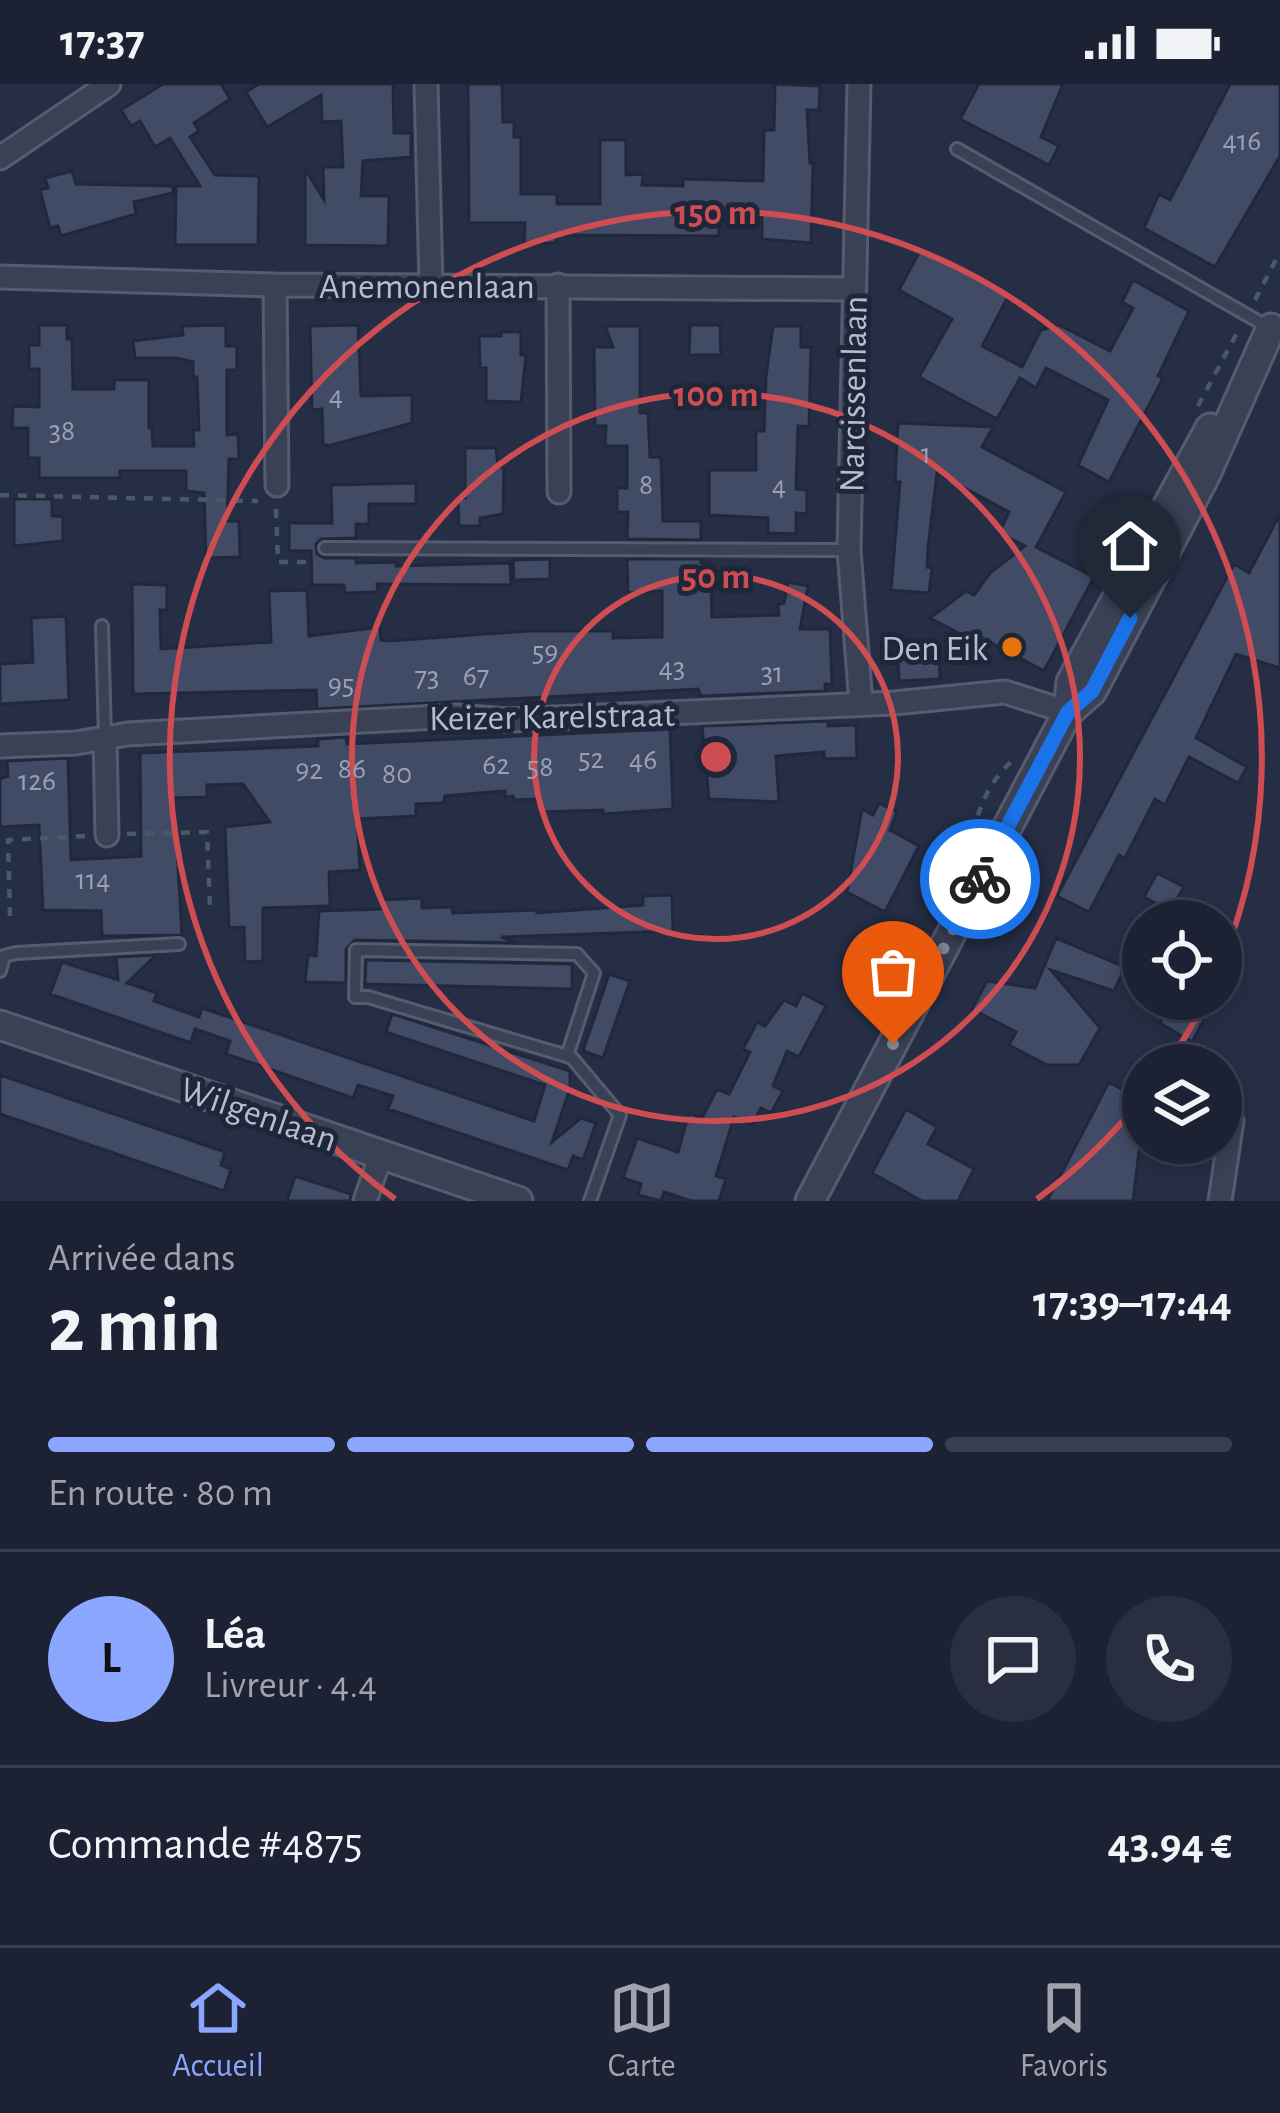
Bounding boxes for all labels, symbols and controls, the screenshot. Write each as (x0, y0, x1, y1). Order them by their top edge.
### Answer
text: 17:37 (60, 19, 145, 64)
house number: 416 (1223, 126, 1261, 156)
text: 150 m (675, 195, 757, 231)
street label: Anemonenlaan (319, 269, 535, 305)
street label: Narcissenlaan (834, 295, 874, 493)
text: 100 m (674, 377, 758, 413)
house number: 4 (329, 381, 343, 411)
house number: 38 (49, 416, 75, 446)
house number: 1 (921, 439, 931, 469)
house number: 8 (639, 470, 653, 500)
house number: 4 (772, 471, 786, 501)
pin (1079, 495, 1181, 618)
icon: home (1097, 513, 1163, 579)
text: 50 m (682, 559, 750, 595)
place label: Den Eik (881, 631, 989, 667)
marker: Den Eik (999, 634, 1025, 660)
house number: 59 (532, 637, 558, 667)
house number: 43 (659, 653, 685, 683)
house number: 31 (761, 658, 783, 688)
house number: 67 (463, 661, 489, 691)
house number: 73 (415, 662, 439, 692)
house number: 95 (328, 670, 354, 700)
street label: Keizer Karelstraat (429, 697, 676, 737)
centre of rings (695, 736, 737, 778)
house number: 52 (578, 744, 604, 774)
house number: 46 (629, 745, 657, 775)
house number: 62 (482, 750, 510, 780)
house number: 58 (527, 752, 553, 782)
house number: 86 (338, 754, 366, 784)
house number: 92 (295, 755, 323, 785)
house number: 80 (382, 759, 412, 789)
house number: 126 (18, 766, 56, 796)
courier (920, 819, 1040, 939)
icon: bike (947, 846, 1013, 912)
house number: 114 (75, 865, 111, 895)
map controls (1122, 900, 1242, 1164)
button: locate (1122, 900, 1242, 1020)
pin (842, 921, 944, 1044)
icon: bag (860, 939, 926, 1005)
button: layers (1122, 1044, 1242, 1164)
street label: Wilgenlaan (176, 1071, 341, 1158)
text: Arrivée dans (48, 1239, 235, 1278)
text: 17:39–17:44 (1033, 1280, 1232, 1325)
text: 2 min (48, 1288, 221, 1366)
text: En route · 80 m (48, 1474, 273, 1513)
button: chat (950, 1596, 1076, 1722)
button: phone (1106, 1596, 1232, 1722)
text: Léa (204, 1612, 266, 1657)
text: L (101, 1636, 121, 1681)
text: Livreur · 4.4 (204, 1666, 377, 1705)
text: Commande #4875 (48, 1822, 363, 1867)
text: 43.94 € (1107, 1822, 1232, 1867)
tab: Accueil (172, 1975, 264, 2087)
tab: Carte (608, 1975, 676, 2087)
tab: Favoris (1020, 1975, 1108, 2087)

